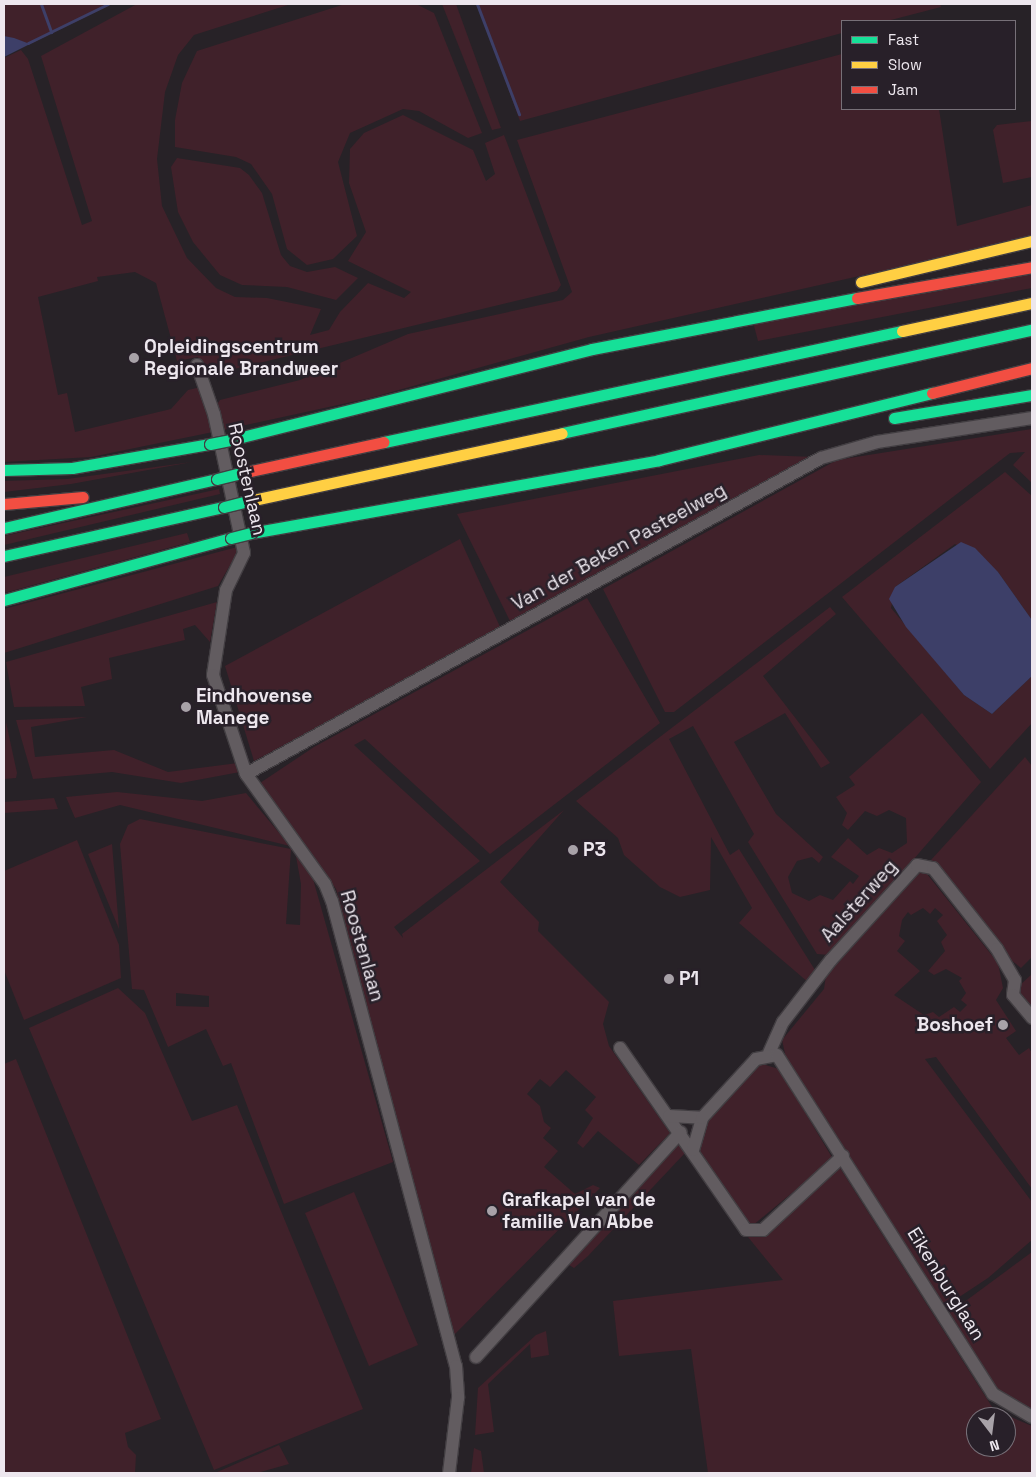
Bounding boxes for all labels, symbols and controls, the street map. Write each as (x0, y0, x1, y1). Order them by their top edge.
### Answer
legend (841, 20, 1016, 110)
text: Fast (888, 30, 919, 49)
text: Slow (888, 55, 922, 74)
text: Jam (888, 80, 918, 99)
place label: Opleidingscentrum Regionale Brandweer (144, 336, 338, 380)
marker: Opleidingscentrum Regionale Brandweer (128, 352, 140, 364)
street label: Roostenlaan (223, 421, 271, 537)
street label: Van der Beken Pasteelweg (508, 479, 730, 615)
place label: Eindhovense Manege (196, 685, 312, 729)
marker: Eindhovense Manege (180, 701, 192, 713)
place label: P3 (583, 839, 606, 861)
marker: P3 (567, 844, 579, 856)
street label: Aalsterweg (816, 855, 902, 947)
street label: Roostenlaan (335, 888, 389, 1004)
place label: P1 (679, 968, 699, 990)
marker: P1 (663, 973, 675, 985)
place label: Boshoef (917, 1014, 993, 1036)
marker: Boshoef (997, 1019, 1009, 1031)
place label: Grafkapel van de familie Van Abbe (502, 1189, 656, 1233)
marker: Grafkapel van de familie Van Abbe (486, 1205, 498, 1217)
street label: Eikenburglaan (902, 1223, 990, 1345)
north arrow (966, 1407, 1016, 1457)
text: N (988, 1436, 1001, 1455)

